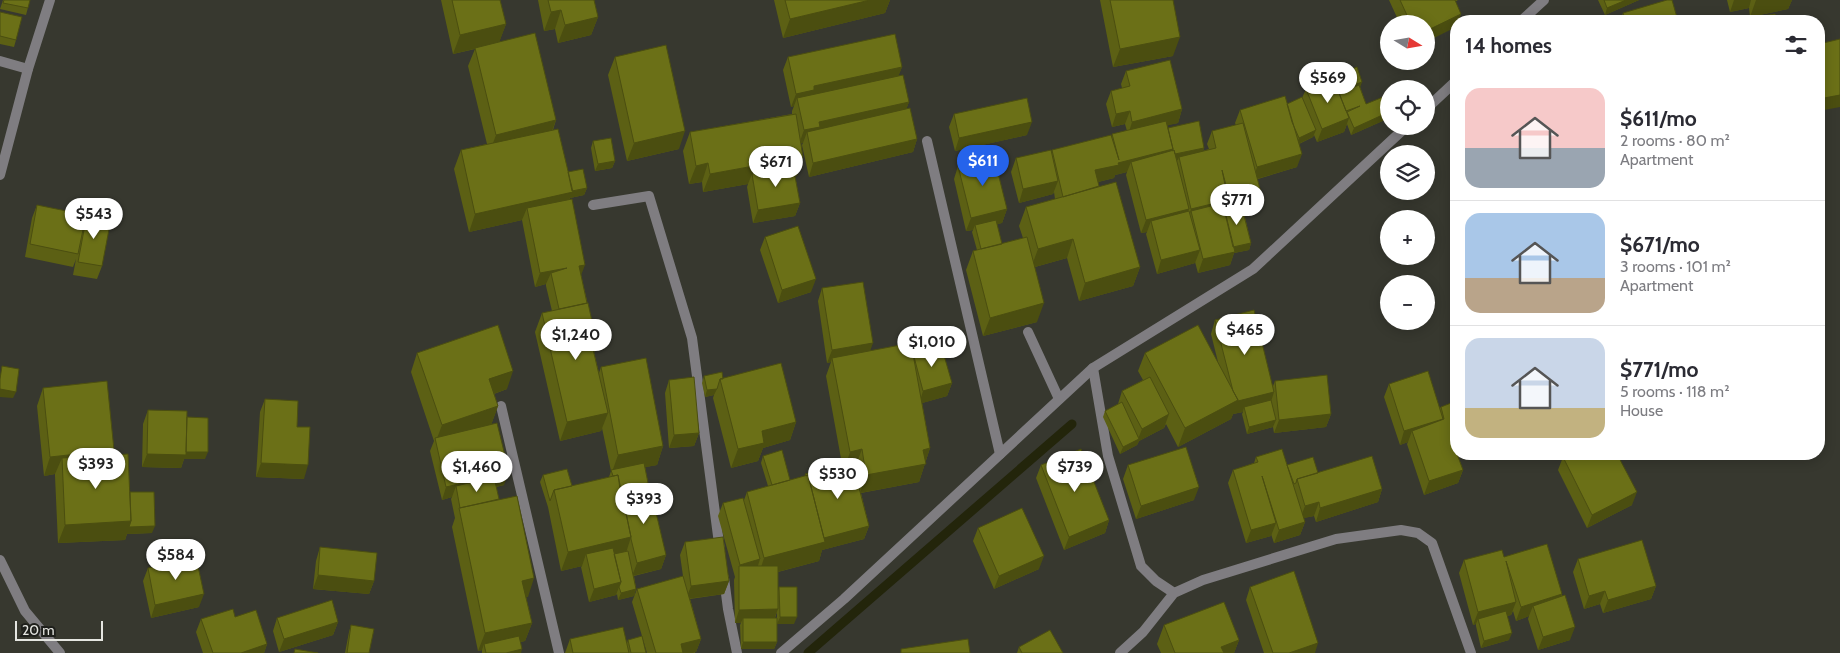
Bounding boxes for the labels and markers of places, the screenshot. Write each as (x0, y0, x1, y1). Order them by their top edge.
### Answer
pin: $569 (1298, 62, 1358, 104)
pin: $611 (953, 144, 1013, 187)
pin: $671 (746, 146, 806, 188)
pin: $771 (1207, 184, 1267, 226)
pin: $543 (64, 198, 124, 240)
pin: $465 (1215, 314, 1275, 356)
pin: $1,240 (535, 318, 617, 361)
pin: $1,010 (891, 326, 973, 368)
pin: $393 (66, 448, 126, 490)
pin: $1,460 (436, 450, 518, 493)
pin: $739 (1045, 450, 1105, 493)
pin: $530 (808, 458, 868, 500)
pin: $393 (614, 482, 674, 525)
pin: $584 (146, 538, 206, 581)

